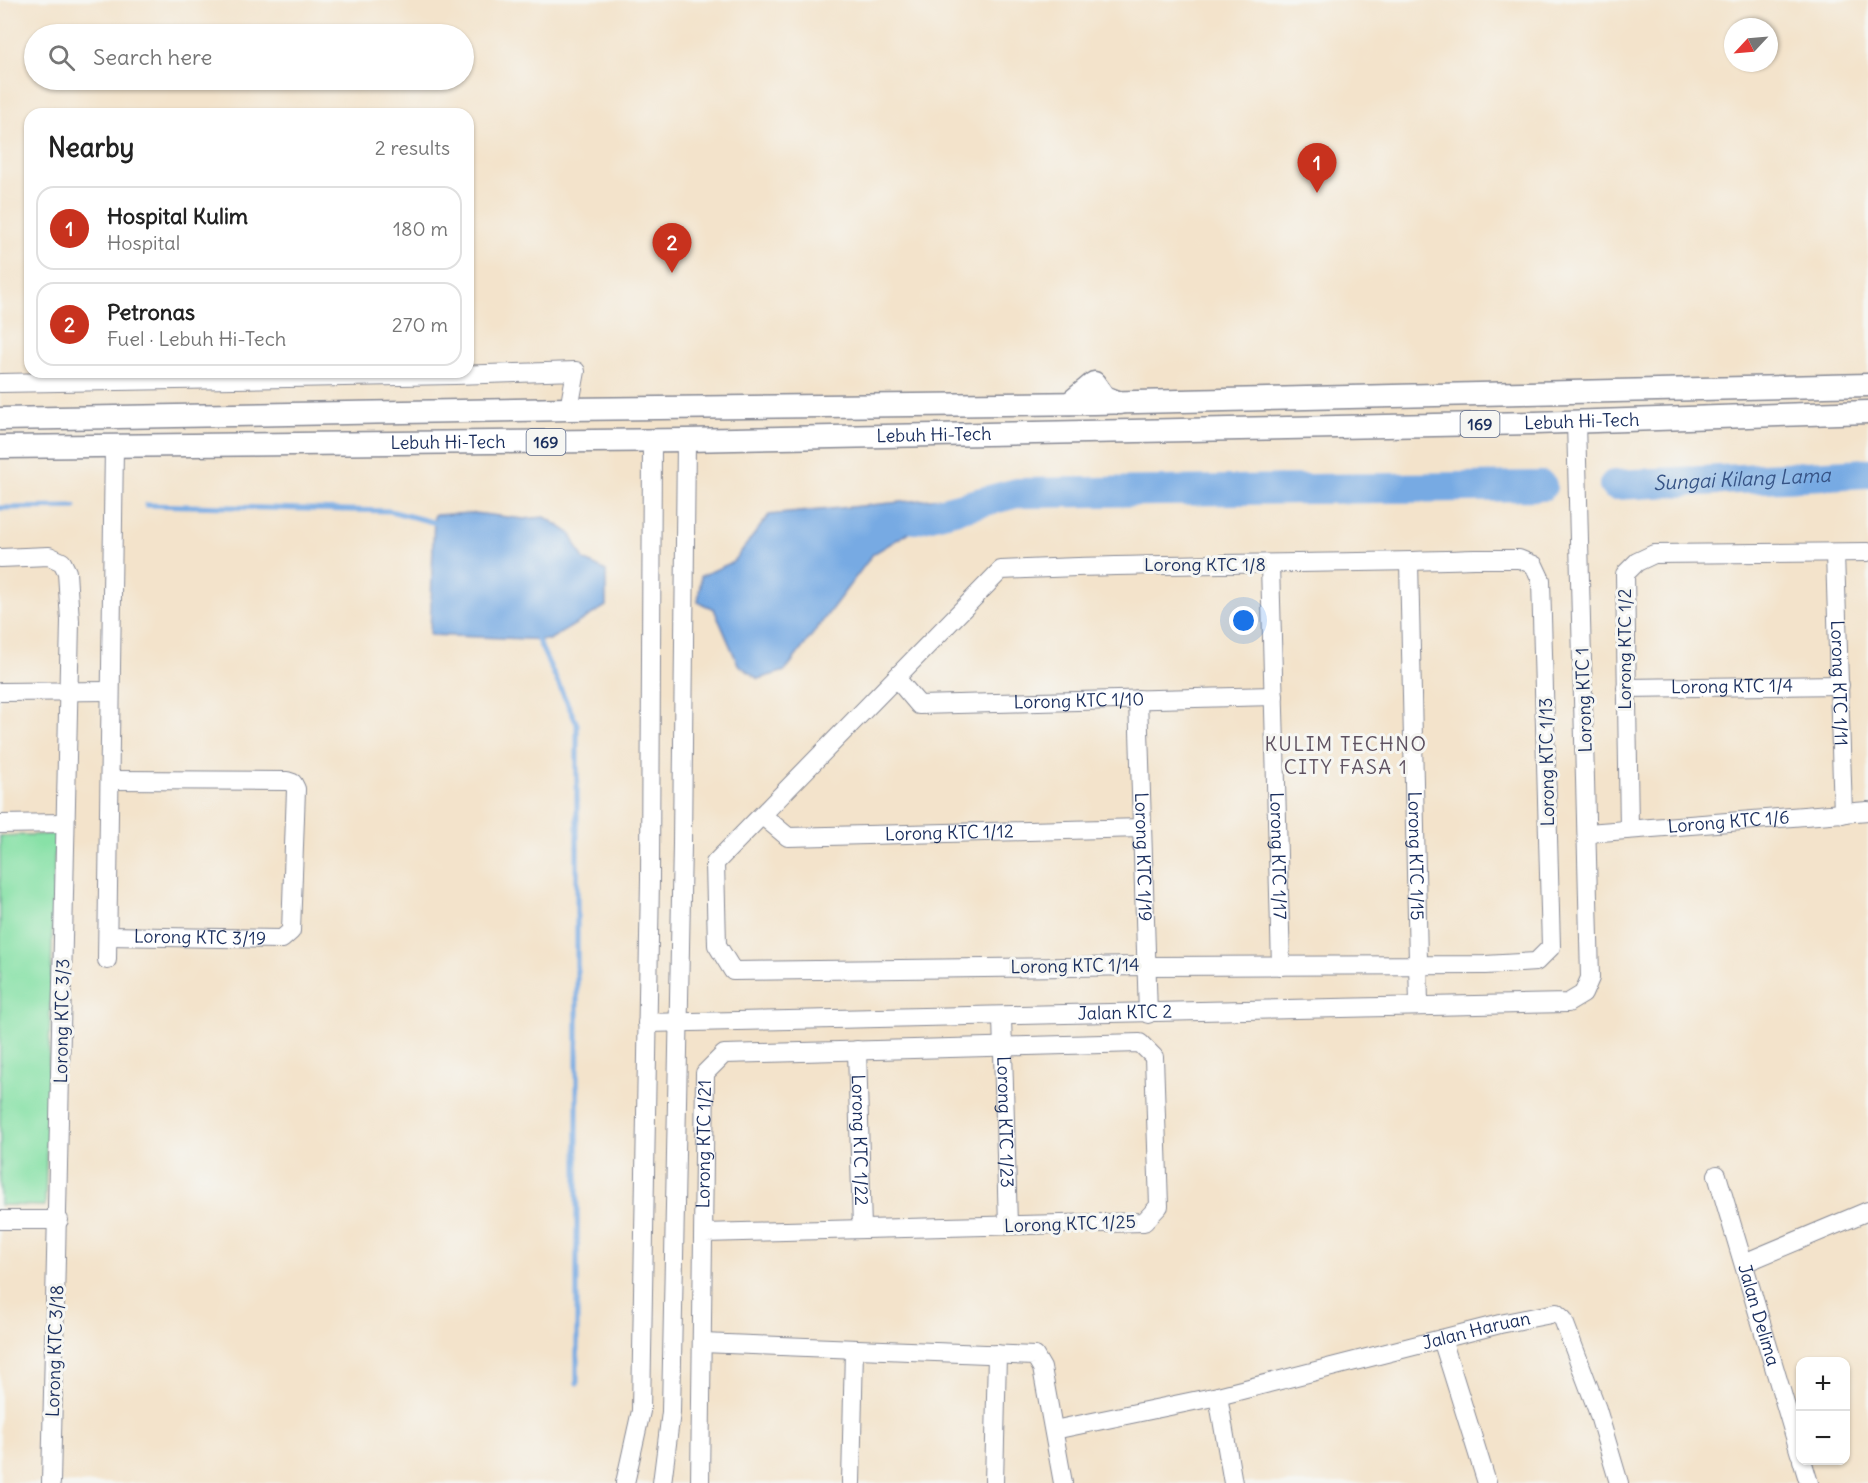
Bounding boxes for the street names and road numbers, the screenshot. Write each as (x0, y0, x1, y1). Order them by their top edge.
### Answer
street label: Lebuh Hi-Tech (1524, 408, 1640, 434)
road number: 169 (1460, 411, 1500, 437)
street label: Lebuh Hi-Tech (876, 422, 992, 447)
road number: 169 (526, 429, 566, 455)
street label: Lebuh Hi-Tech (390, 430, 506, 454)
street label: Lorong KTC 1/8 (1144, 553, 1266, 576)
street label: Lorong KTC 1/2 (1613, 588, 1636, 710)
street label: Lorong KTC 1/11 (1826, 620, 1853, 746)
street label: Lorong KTC 1 (1570, 647, 1597, 753)
street label: Lorong KTC 1/4 (1671, 674, 1793, 698)
street label: Lorong KTC 1/10 (1013, 687, 1144, 714)
street label: Lorong KTC 1/13 (1534, 697, 1559, 827)
street label: Lorong KTC 1/15 (1403, 791, 1429, 921)
street label: Lorong KTC 1/19 (1130, 792, 1157, 922)
street label: Lorong KTC 1/17 (1265, 792, 1292, 920)
street label: Lorong KTC 1/6 (1667, 805, 1790, 838)
street label: Lorong KTC 1/12 (885, 819, 1014, 846)
street label: Lorong KTC 3/19 (134, 924, 266, 950)
street label: Lorong KTC 1/14 (1010, 953, 1140, 978)
street label: Lorong KTC 3/3 (49, 958, 74, 1084)
street label: Jalan KTC 2 (1077, 1000, 1172, 1025)
street label: Lorong KTC 1/23 (992, 1056, 1019, 1188)
street label: Lorong KTC 1/22 (847, 1074, 873, 1206)
street label: Lorong KTC 1/21 (691, 1080, 716, 1209)
street label: Lorong KTC 1/25 (1004, 1210, 1136, 1237)
street label: Jalan Delima (1733, 1261, 1785, 1368)
street label: Lorong KTC 3/18 (41, 1285, 68, 1417)
street label: Jalan Haruan (1420, 1306, 1532, 1354)

